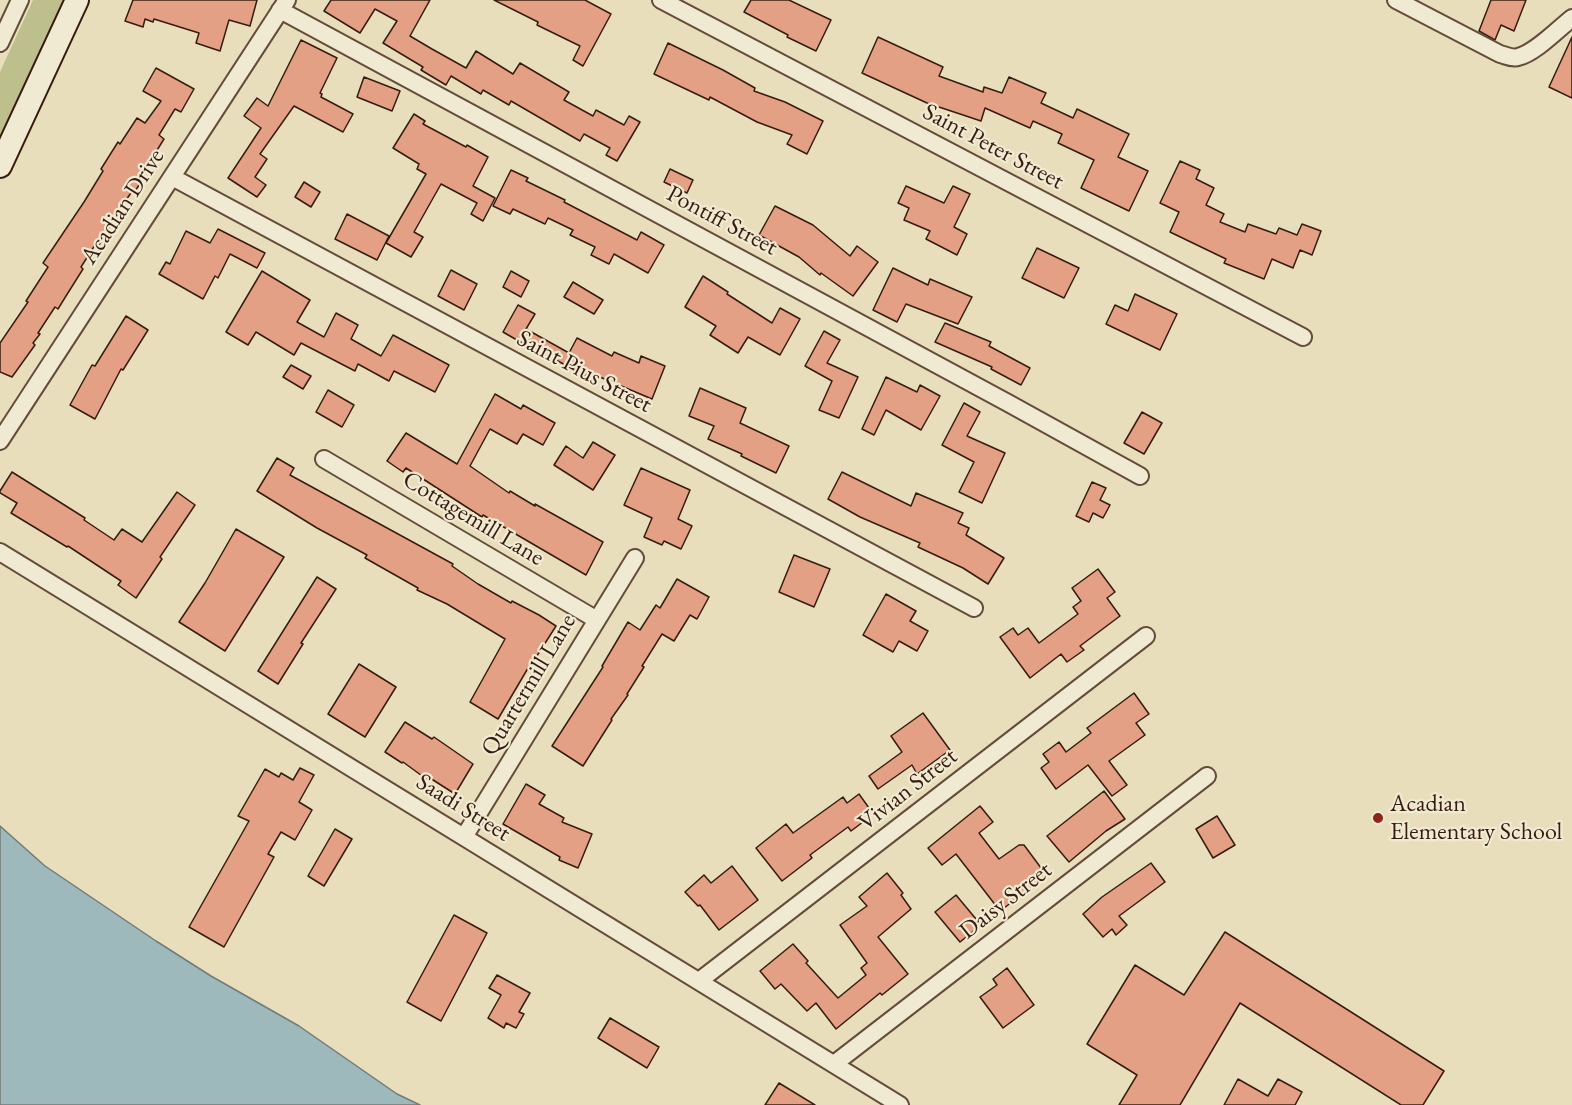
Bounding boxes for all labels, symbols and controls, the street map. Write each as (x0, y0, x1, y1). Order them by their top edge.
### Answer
street label: Saint Peter Street (918, 98, 1068, 196)
street label: Acadian Drive (75, 144, 171, 270)
street label: Pontiff Street (662, 180, 782, 262)
street label: Saint Pius Street (512, 324, 656, 420)
street label: Cottagemill Lane (397, 465, 549, 573)
street label: Quartermill Lane (475, 609, 583, 761)
street label: Vivian Street (853, 742, 963, 838)
street label: Saadi Street (410, 768, 516, 848)
place label: Acadian Elementary School (1390, 790, 1562, 846)
marker: Acadian Elementary School (1371, 811, 1385, 825)
street label: Daisy Street (954, 856, 1058, 946)

